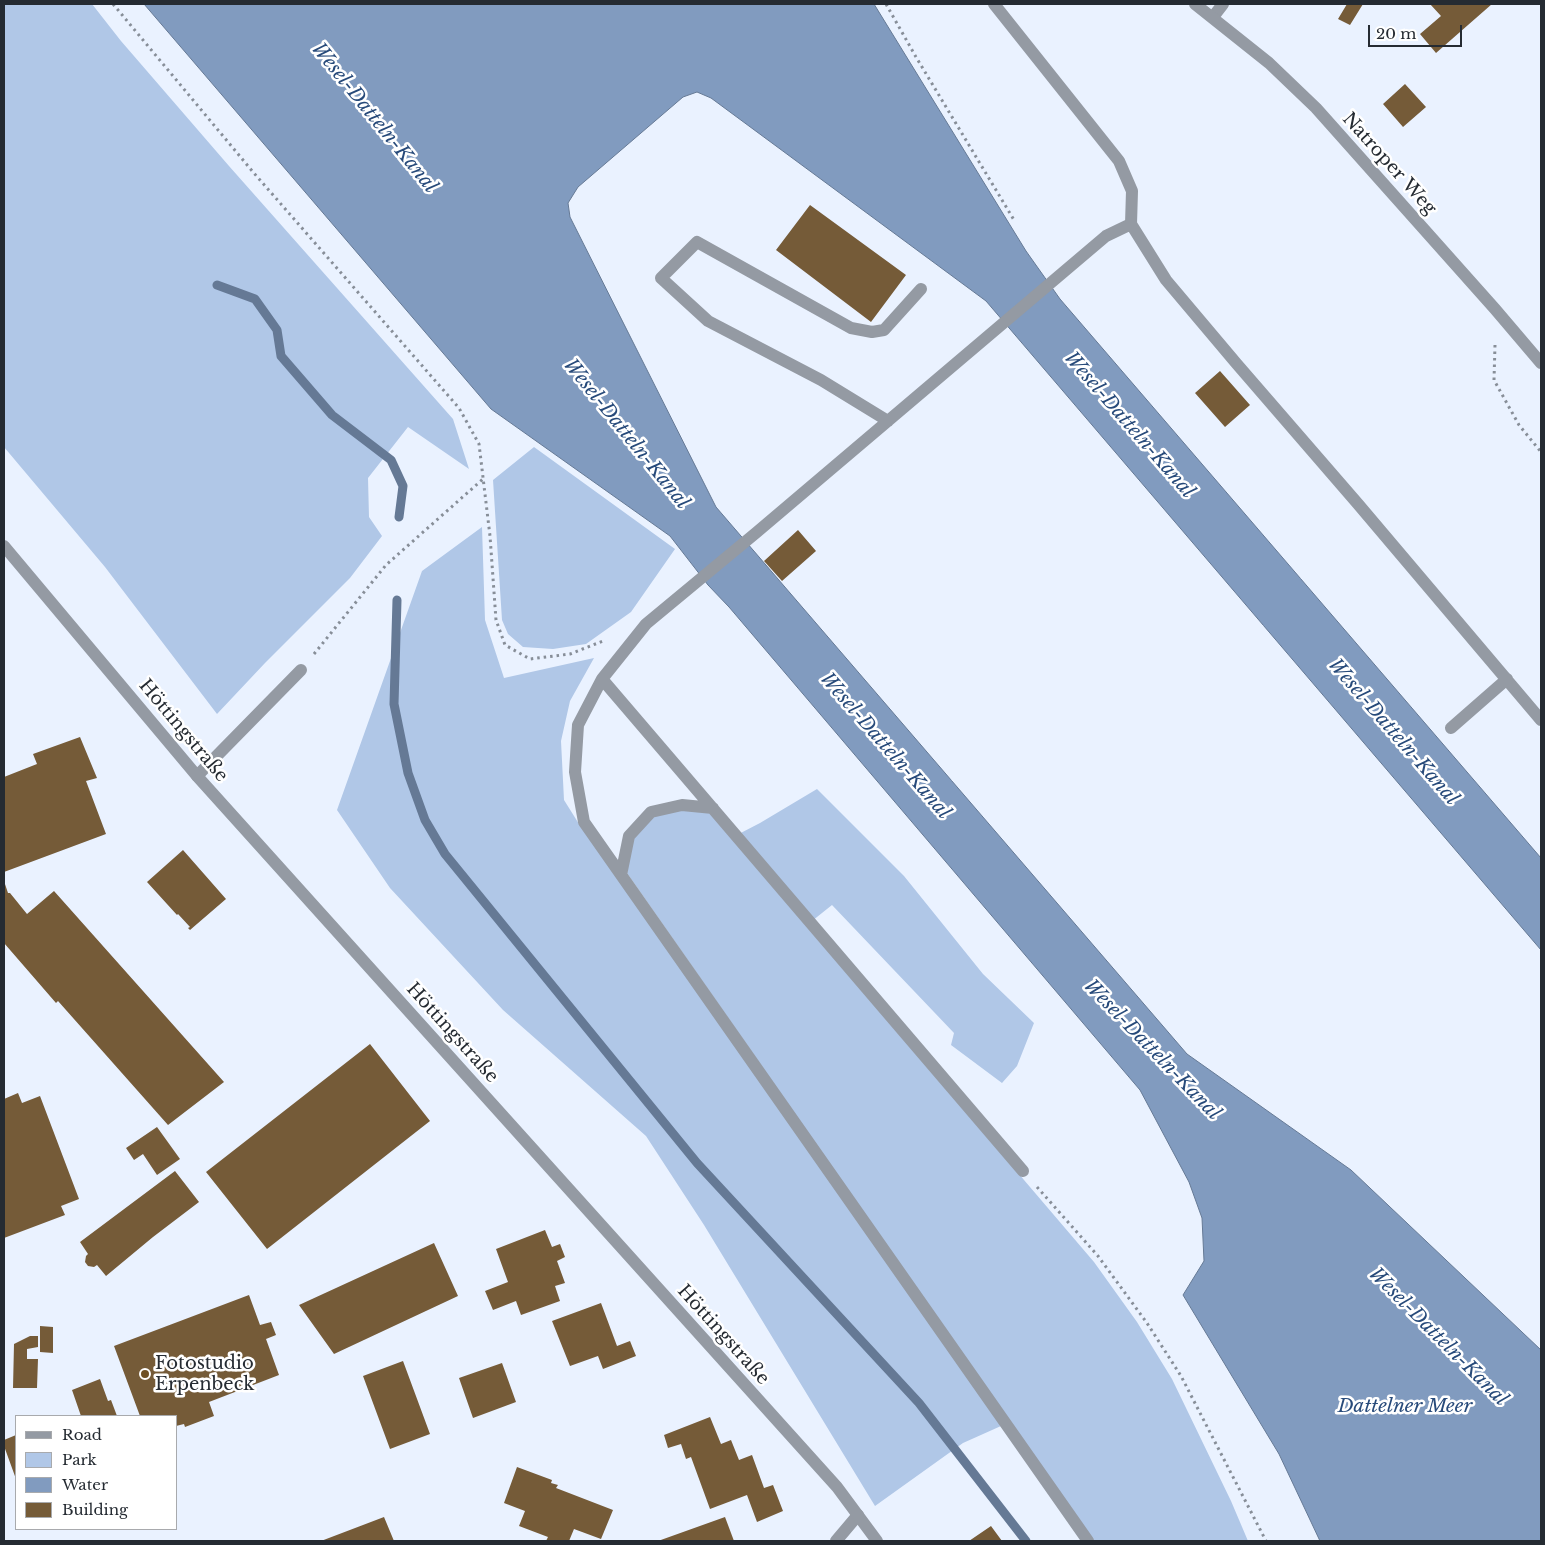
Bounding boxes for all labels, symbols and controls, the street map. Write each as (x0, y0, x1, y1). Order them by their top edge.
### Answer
scale bar (1370, 15, 1464, 47)
text: 20 m (1376, 24, 1416, 43)
water label: Wesel-Datteln-Kanal (306, 38, 442, 198)
street label: Natroper Weg (1338, 109, 1440, 219)
water label: Wesel-Datteln-Kanal (1059, 347, 1199, 503)
water label: Wesel-Datteln-Kanal (558, 354, 694, 514)
water label: Wesel-Datteln-Kanal (1323, 654, 1463, 810)
water label: Wesel-Datteln-Kanal (815, 668, 955, 824)
street label: Höttingstraße (134, 675, 232, 787)
water label: Wesel-Datteln-Kanal (1079, 975, 1225, 1125)
street label: Höttingstraße (401, 979, 503, 1087)
water label: Wesel-Datteln-Kanal (1364, 1263, 1512, 1411)
street label: Höttingstraße (672, 1281, 774, 1389)
place label: Fotostudio Erpenbeck (155, 1353, 254, 1396)
marker: Fotostudio Erpenbeck (139, 1368, 151, 1380)
water label: Dattelner Meer (1338, 1396, 1472, 1418)
legend (15, 1415, 178, 1530)
text: Road (62, 1425, 102, 1444)
text: Park (62, 1450, 97, 1469)
text: Water (62, 1475, 108, 1494)
text: Building (62, 1500, 128, 1519)

